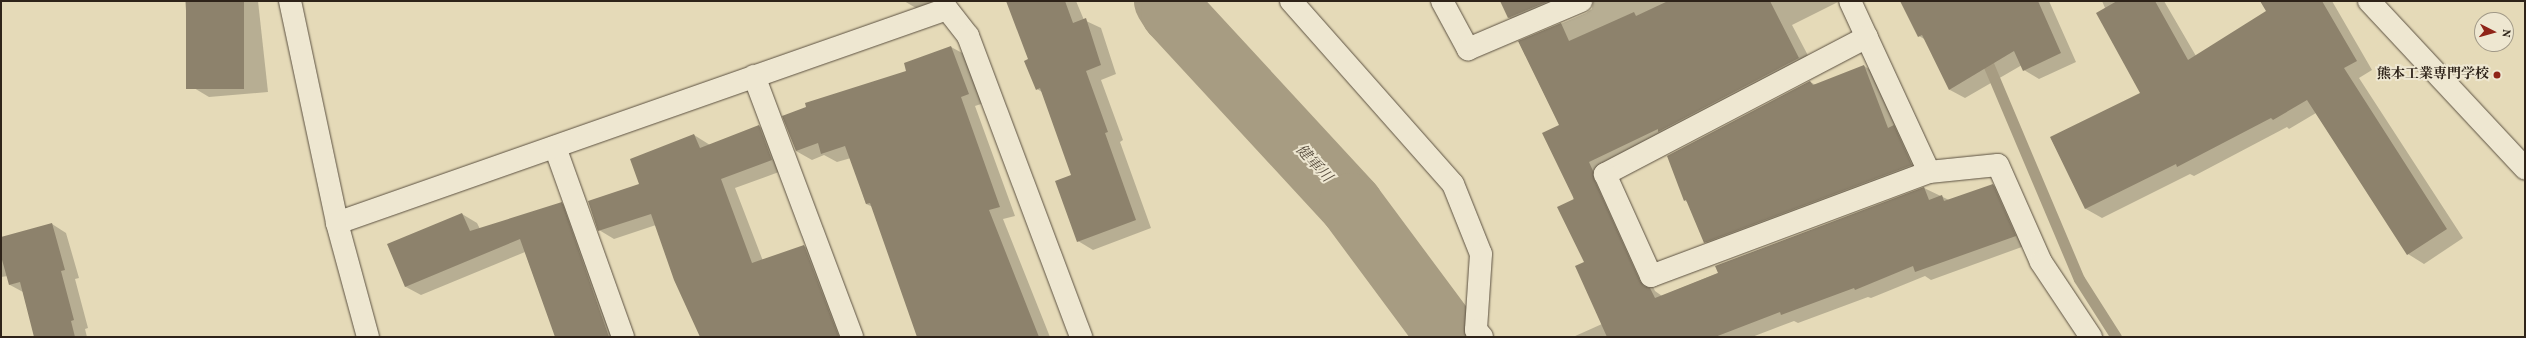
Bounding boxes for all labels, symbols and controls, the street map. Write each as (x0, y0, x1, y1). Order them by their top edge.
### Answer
north arrow (2474, 12, 2514, 52)
text: N (2498, 28, 2513, 38)
place label: 熊本工業専門学校 (2377, 67, 2489, 83)
marker: 熊本工業専門学校 (2492, 70, 2502, 80)
water label: 健軍川 (1291, 141, 1335, 187)

